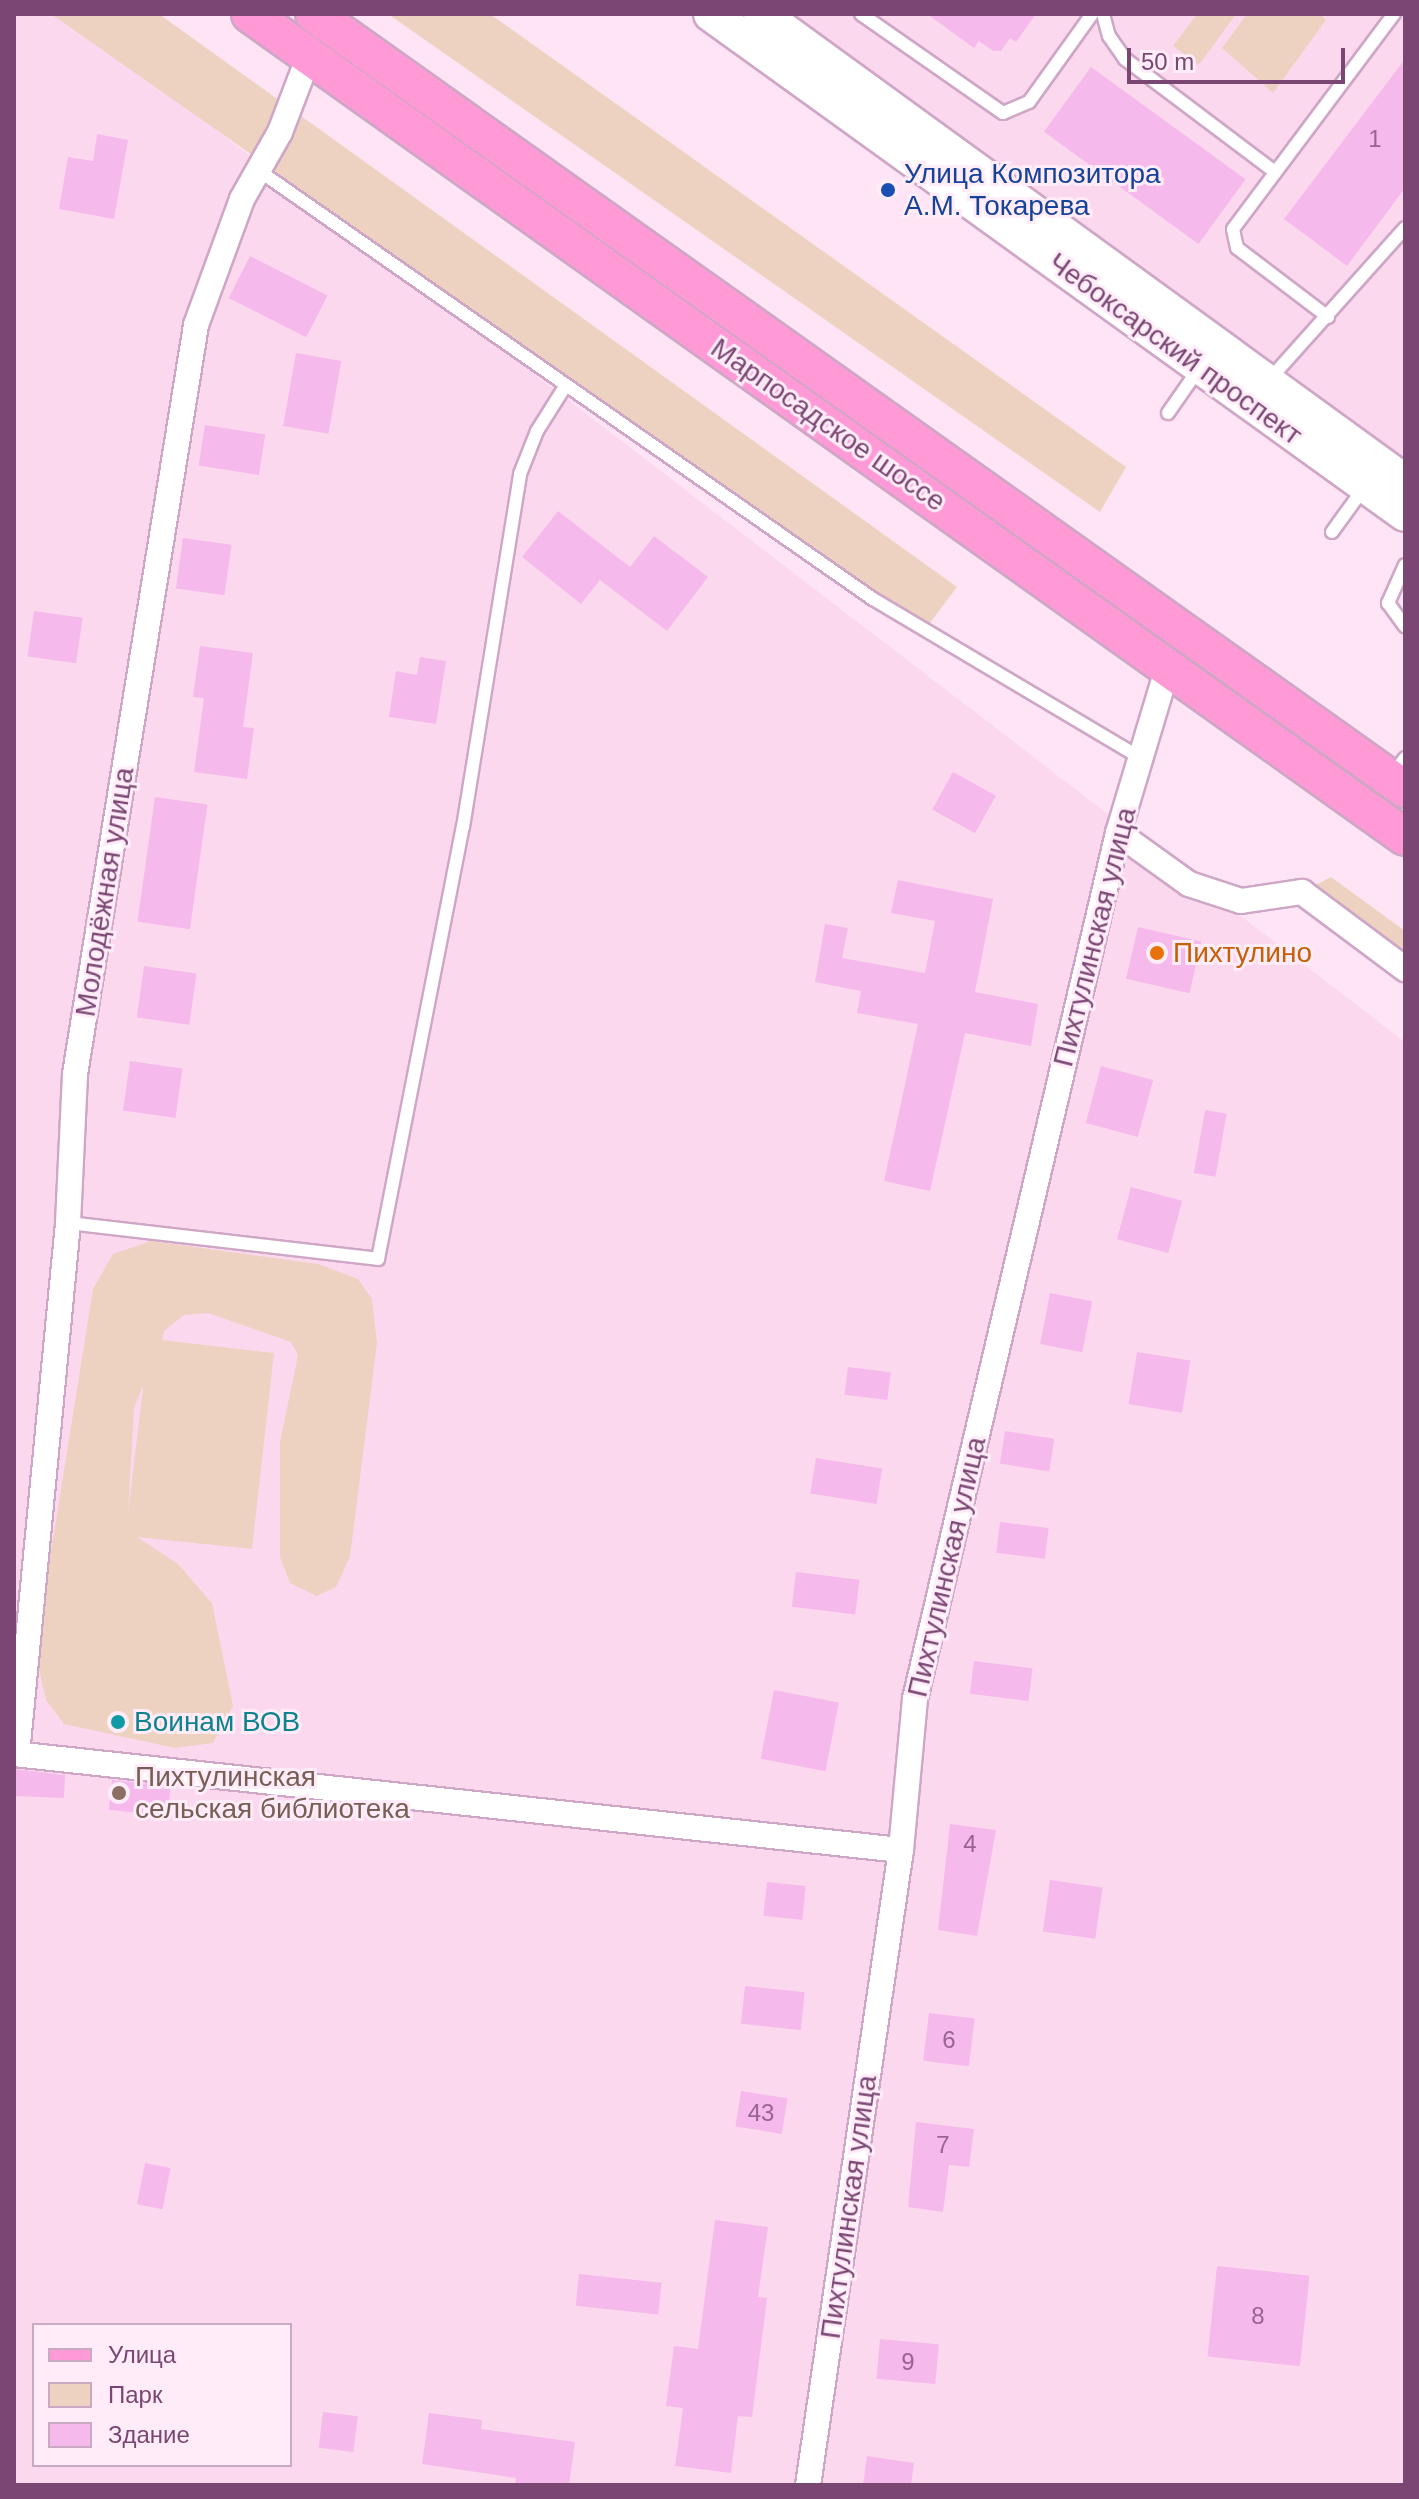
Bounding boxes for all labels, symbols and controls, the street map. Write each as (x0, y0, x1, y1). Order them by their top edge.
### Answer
scale bar (1131, 32, 1349, 82)
text: 50 m (1141, 48, 1194, 75)
house number: 1 (1368, 125, 1382, 153)
place label: Улица Композитора А.М. Токарева (904, 157, 1161, 223)
marker: Улица Композитора А.М. Токарева (879, 181, 897, 199)
street label: Чебоксарский проспект (1042, 246, 1308, 452)
street label: Марпосадское шоссе (704, 331, 952, 519)
street label: Молодёжная улица (69, 765, 141, 1019)
street label: Пихтулинская улица (1047, 804, 1143, 1070)
place label: Пихтулино (1173, 936, 1312, 970)
marker: Пихтулино (1148, 944, 1166, 962)
street label: Пихтулинская улица (901, 1434, 993, 1700)
place label: Воинам ВОВ (134, 1705, 300, 1739)
marker: Воинам ВОВ (109, 1713, 127, 1731)
place label: Пихтулинская сельская библиотека (135, 1760, 410, 1826)
marker: Пихтулинская сельская библиотека (110, 1784, 128, 1802)
house number: 4 (963, 1830, 977, 1858)
house number: 6 (942, 2026, 956, 2054)
street label: Пихтулинская улица (814, 2073, 884, 2341)
house number: 43 (748, 2099, 774, 2127)
house number: 7 (936, 2131, 950, 2159)
house number: 8 (1251, 2302, 1265, 2330)
legend (32, 2323, 292, 2467)
text: Улица (108, 2341, 176, 2368)
house number: 9 (901, 2348, 915, 2376)
text: Парк (108, 2381, 162, 2408)
text: Здание (108, 2421, 190, 2448)

